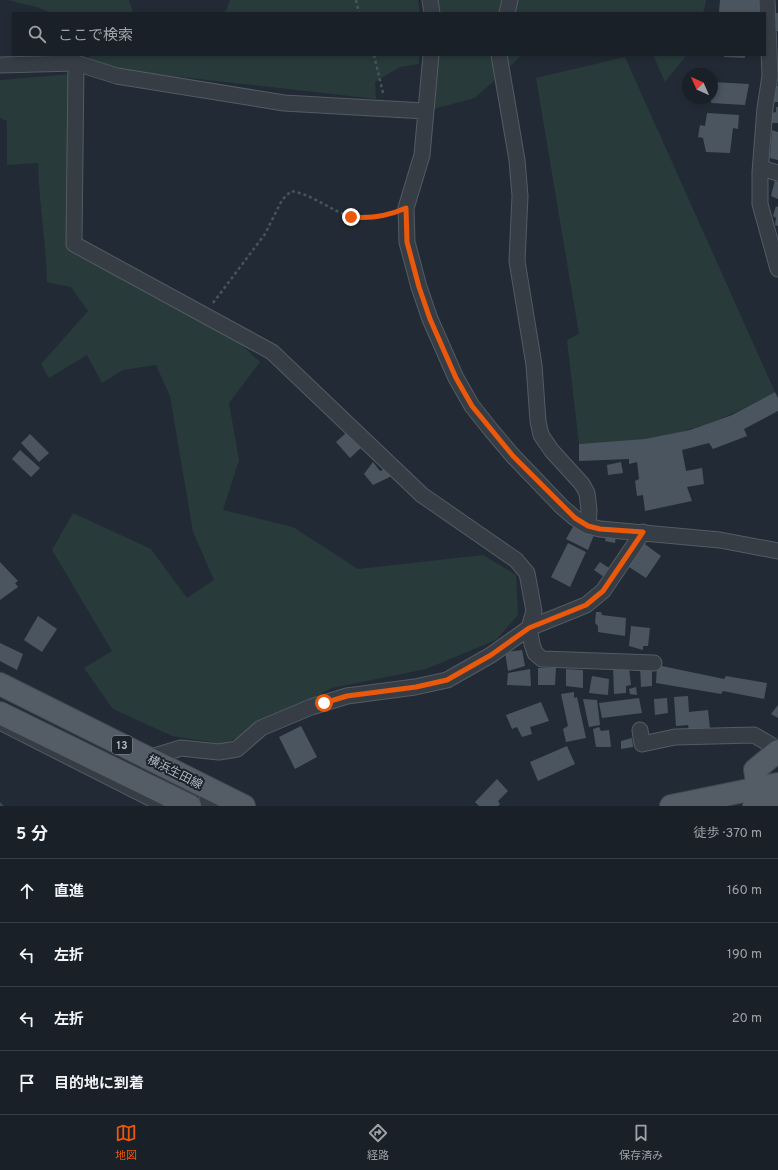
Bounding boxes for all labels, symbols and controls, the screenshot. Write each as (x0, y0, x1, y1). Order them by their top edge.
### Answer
search box (12, 12, 766, 56)
icon: search (26, 23, 48, 45)
text: ここで検索 (58, 27, 133, 46)
north arrow (682, 68, 718, 104)
route end (342, 208, 360, 226)
route start (315, 694, 333, 712)
road number: 13 (112, 736, 132, 754)
street label: 横浜生田線 (144, 752, 205, 794)
text: 5 分 (16, 824, 48, 846)
text: 徒歩 · 370 m (693, 826, 762, 842)
icon: ahead (16, 880, 38, 902)
text: 直進 (54, 883, 84, 902)
text: 160 m (727, 883, 762, 899)
icon: left (16, 944, 38, 966)
text: 左折 (54, 947, 84, 966)
text: 190 m (727, 947, 762, 963)
icon: left (16, 1008, 38, 1030)
text: 左折 (54, 1011, 84, 1030)
text: 20 m (732, 1011, 762, 1027)
icon: arrive (16, 1072, 38, 1094)
text: 目的地に到着 (54, 1075, 144, 1094)
tab: 地図 (115, 1122, 137, 1163)
tab: 経路 (367, 1122, 389, 1163)
tab: 保存済み (619, 1122, 663, 1163)

